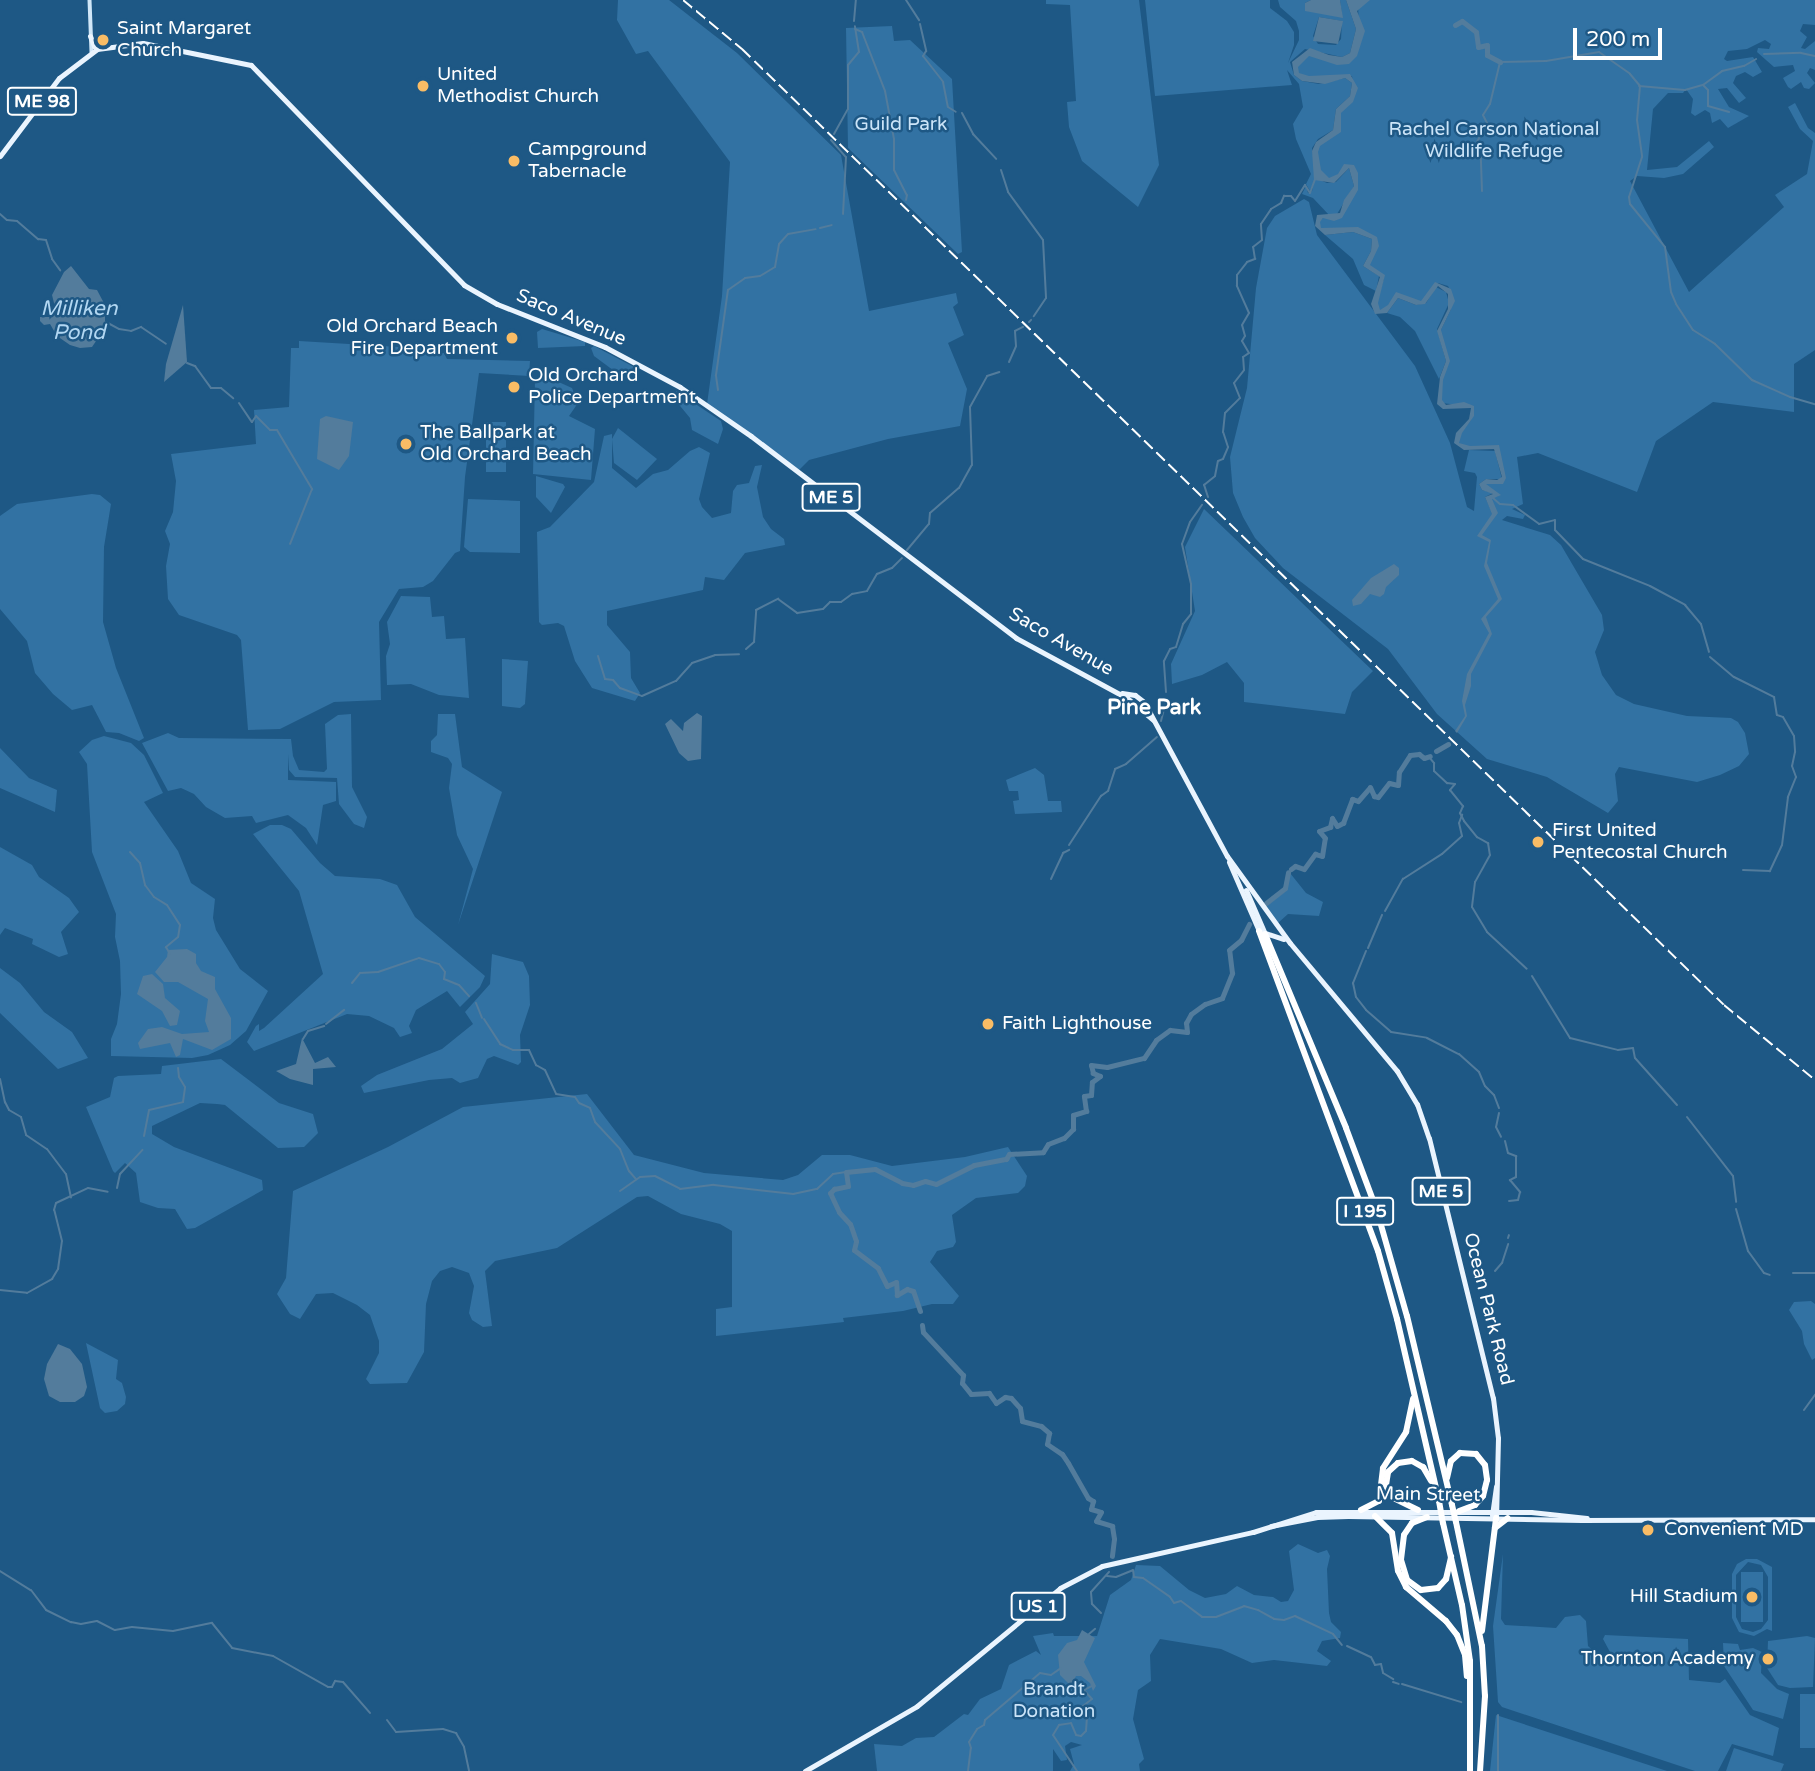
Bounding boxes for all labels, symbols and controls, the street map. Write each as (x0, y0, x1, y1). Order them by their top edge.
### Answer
scale bar (1577, 14, 1666, 58)
place label: Saint Margaret Church (117, 18, 251, 62)
text: 200 m (1586, 27, 1650, 52)
marker: Saint Margaret Church (95, 32, 111, 48)
place label: United Methodist Church (437, 64, 599, 108)
marker: United Methodist Church (415, 78, 431, 94)
road number: ME 98 (5, 86, 79, 116)
park label: Guild Park (855, 114, 947, 136)
park label: Rachel Carson National Wildlife Refuge (1389, 119, 1599, 163)
place label: Campground Tabernacle (528, 139, 647, 183)
marker: Campground Tabernacle (506, 153, 522, 169)
street label: Saco Avenue (513, 285, 629, 351)
water label: Milliken Pond (41, 296, 117, 346)
place label: Old Orchard Beach Fire Department (326, 316, 498, 360)
marker: Old Orchard Beach Fire Department (504, 330, 520, 346)
place label: Old Orchard Police Department (528, 365, 696, 409)
marker: Old Orchard Police Department (506, 379, 522, 395)
place label: The Ballpark at Old Orchard Beach (420, 422, 592, 466)
marker: The Ballpark at Old Orchard Beach (398, 436, 414, 452)
road number: ME 5 (801, 482, 861, 512)
street label: Saco Avenue (1005, 603, 1117, 681)
district label: Pine Park (1107, 695, 1201, 721)
place label: First United Pentecostal Church (1552, 820, 1728, 864)
marker: First United Pentecostal Church (1530, 834, 1546, 850)
place label: Faith Lighthouse (1002, 1013, 1152, 1035)
marker: Faith Lighthouse (980, 1016, 996, 1032)
road number: ME 5 (1411, 1176, 1471, 1206)
road number: I 195 (1335, 1196, 1395, 1226)
street label: Ocean Park Road (1458, 1230, 1518, 1388)
street label: Main Street (1376, 1483, 1480, 1507)
place label: Convenient MD (1664, 1519, 1804, 1541)
marker: Convenient MD (1638, 1520, 1658, 1540)
place label: Hill Stadium (1630, 1586, 1738, 1608)
marker: Hill Stadium (1744, 1589, 1760, 1605)
road number: US 1 (1010, 1591, 1066, 1620)
place label: Thornton Academy (1581, 1648, 1754, 1670)
marker: Thornton Academy (1760, 1651, 1776, 1667)
park label: Brandt Donation (1013, 1679, 1095, 1723)

